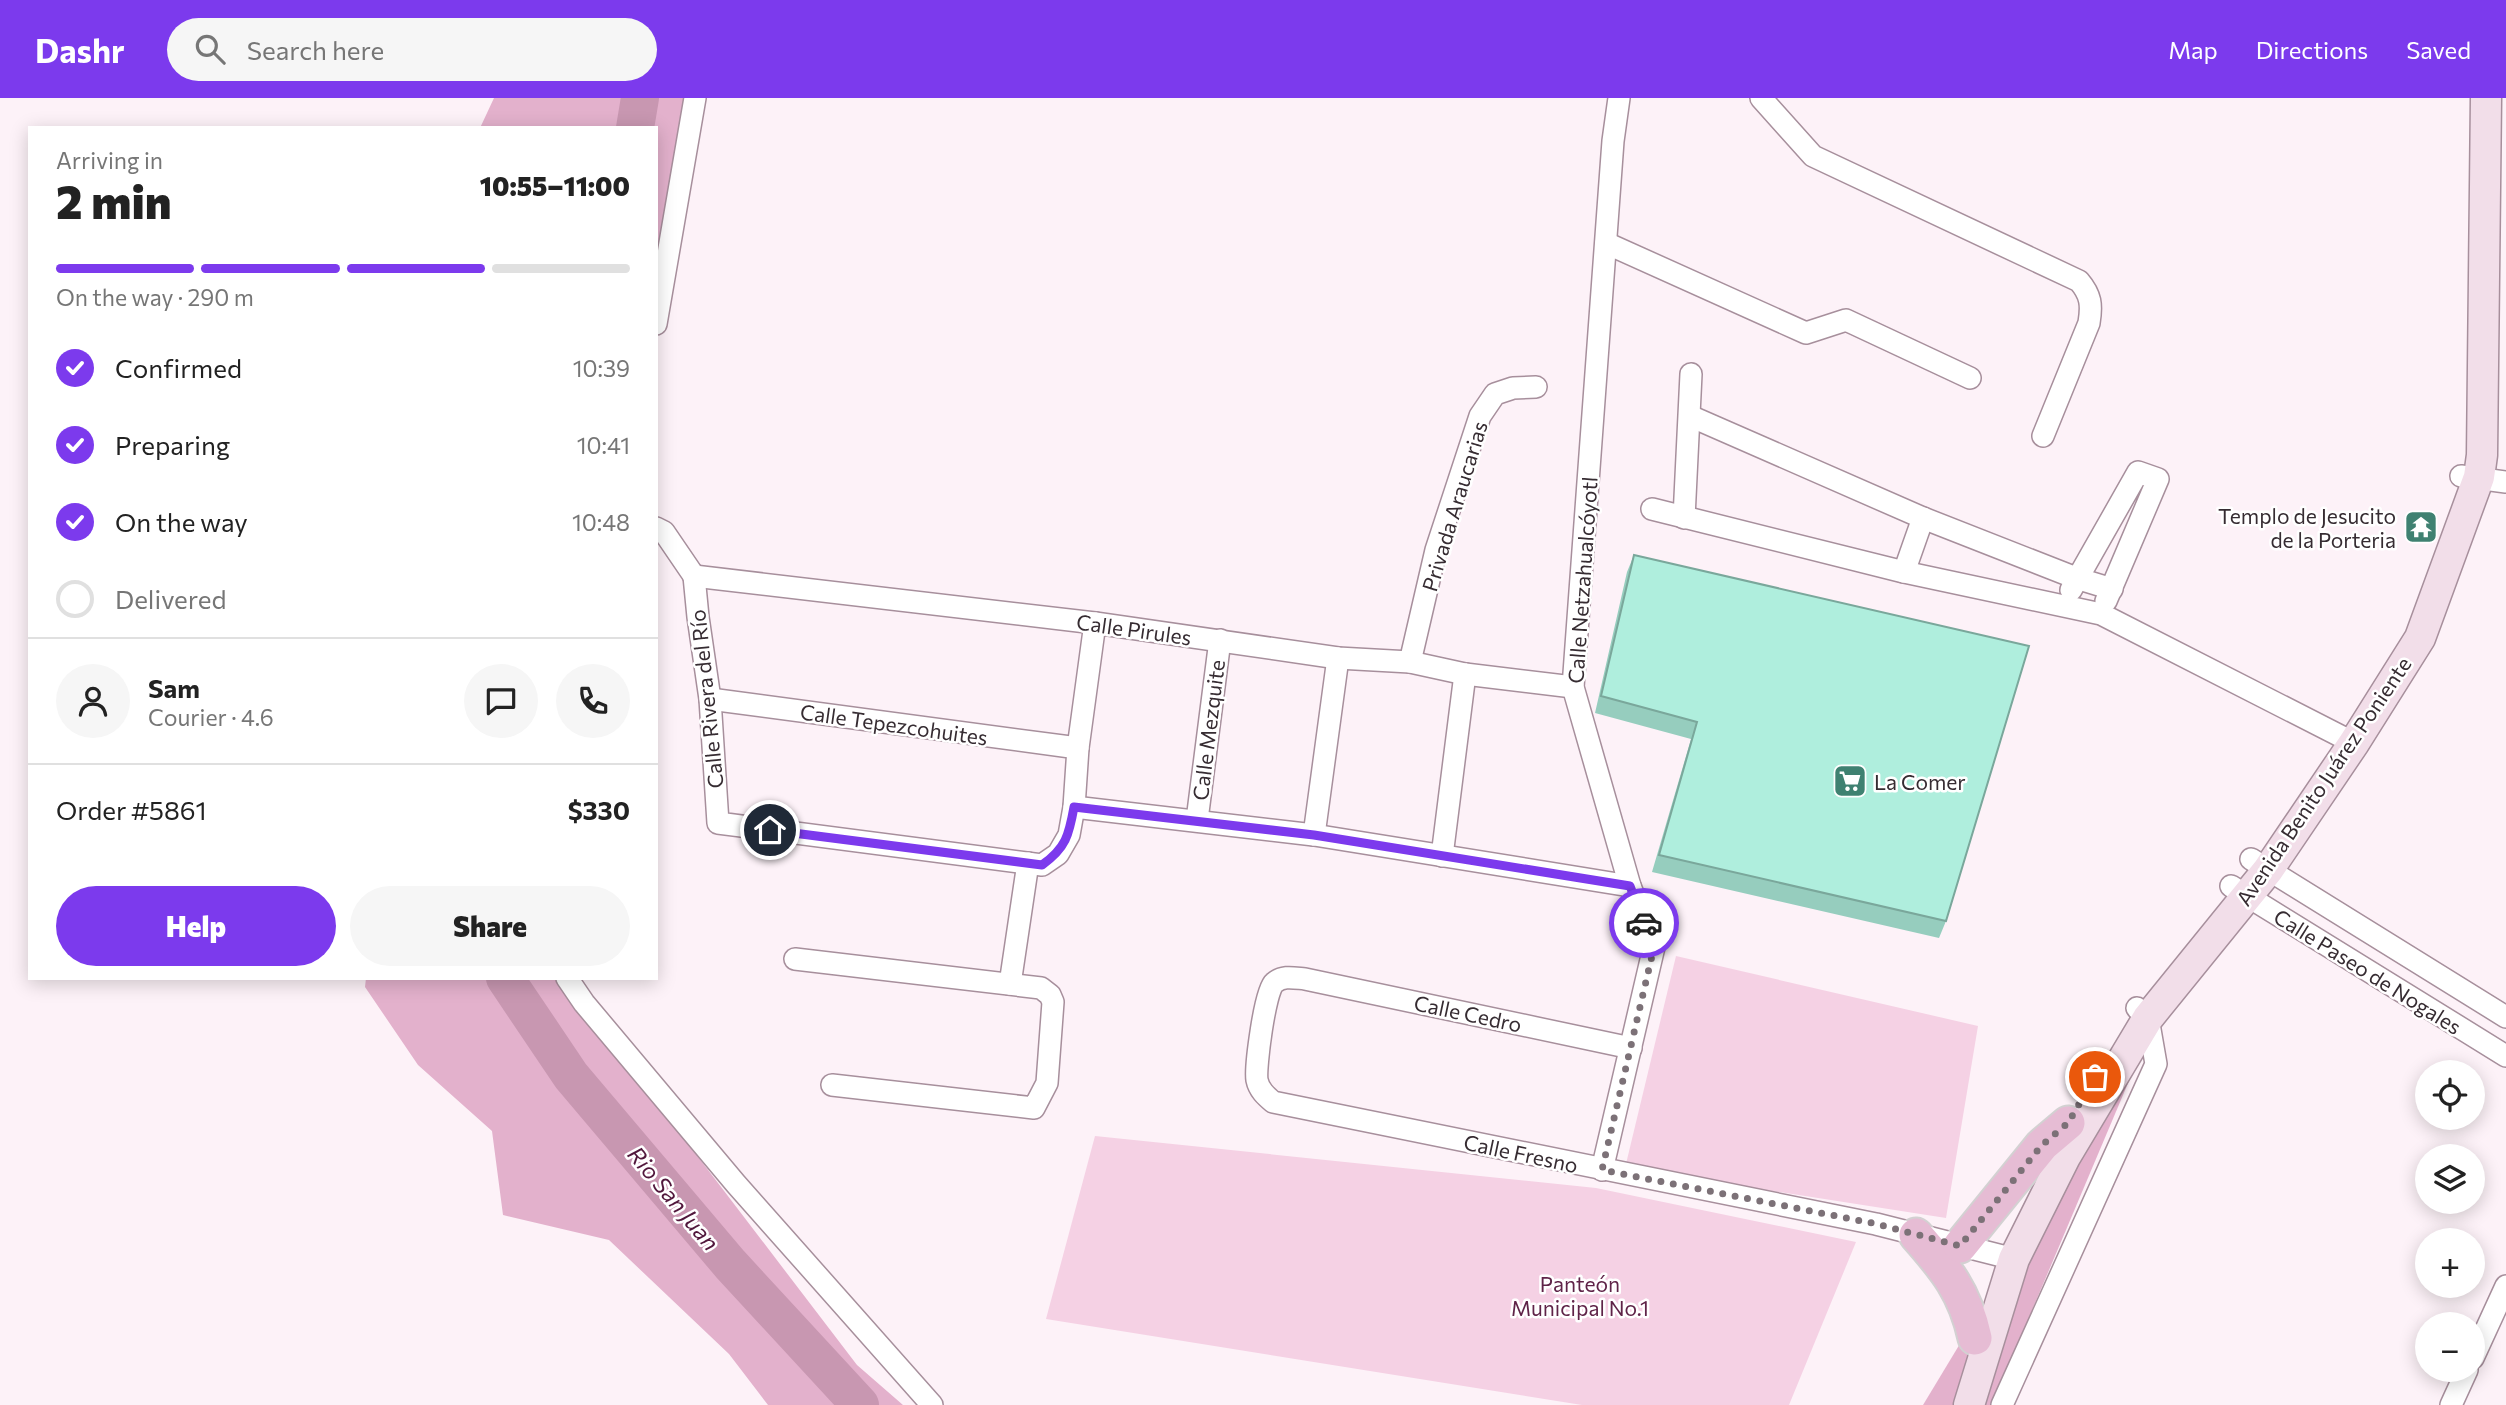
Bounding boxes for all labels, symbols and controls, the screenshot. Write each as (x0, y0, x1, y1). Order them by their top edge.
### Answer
search box (167, 18, 657, 81)
text: Dashr (35, 29, 125, 70)
icon: search (191, 30, 229, 68)
text: Search here (247, 34, 384, 65)
text: Map (2168, 35, 2218, 64)
text: Directions (2256, 35, 2368, 64)
text: Saved (2406, 35, 2471, 64)
text: Arriving in (56, 146, 163, 174)
text: 10:55–11:00 (480, 170, 630, 201)
text: 2 min (56, 172, 172, 228)
text: On the way · 290 m (56, 283, 254, 311)
icon: check (56, 349, 94, 387)
text: Confirmed (115, 352, 242, 383)
text: 10:39 (573, 354, 630, 382)
street label: Privada Araucarias (1416, 418, 1492, 594)
icon: check (56, 426, 94, 464)
text: Preparing (115, 429, 230, 460)
text: 10:41 (577, 431, 630, 459)
street label: Calle Netzahualcóyotl (1562, 476, 1602, 684)
icon: check (56, 503, 94, 541)
place label: Templo de Jesucito de la Porteria (2218, 503, 2396, 552)
text: On the way (115, 506, 248, 537)
text: 10:48 (572, 508, 630, 536)
temple icon: Templo de Jesucito de la Porteria (2402, 508, 2440, 546)
text: Delivered (115, 583, 226, 614)
street label: Calle Rivera del Río (684, 608, 728, 790)
street label: Calle Pirules (1075, 609, 1193, 649)
street label: Avenida Benito Juárez Poniente (2230, 652, 2416, 910)
street label: Calle Mezquite (1187, 658, 1229, 802)
button: person (56, 664, 130, 738)
button: chat (464, 664, 538, 738)
button: phone (556, 664, 630, 738)
text: Sam (148, 672, 200, 703)
street label: Calle Tepezcohuites (799, 698, 989, 750)
text: Courier · 4.6 (148, 703, 274, 731)
supermarket icon: La Comer (1831, 762, 1869, 800)
place label: La Comer (1874, 769, 1966, 794)
text: Order #5861 (56, 794, 207, 825)
text: $330 (568, 794, 630, 825)
pin (740, 800, 800, 860)
icon: home (751, 811, 789, 849)
button: Help (56, 886, 336, 966)
button: Share (350, 886, 630, 966)
courier (1609, 888, 1679, 958)
street label: Calle Paseo de Nogales (2270, 903, 2466, 1039)
icon: car (1625, 904, 1663, 942)
street label: Calle Cedro (1412, 989, 1524, 1037)
pin (2065, 1047, 2125, 1107)
icon: bag (2076, 1058, 2114, 1096)
map controls (2415, 1060, 2485, 1382)
button: locate (2415, 1060, 2485, 1130)
street label: Calle Fresno (1462, 1129, 1580, 1177)
water label: Rio San Juan (622, 1140, 726, 1256)
button: layers (2415, 1144, 2485, 1214)
button: + (2415, 1228, 2485, 1298)
park label: Panteón Municipal No.1 (1511, 1271, 1649, 1320)
button: − (2415, 1312, 2485, 1382)

